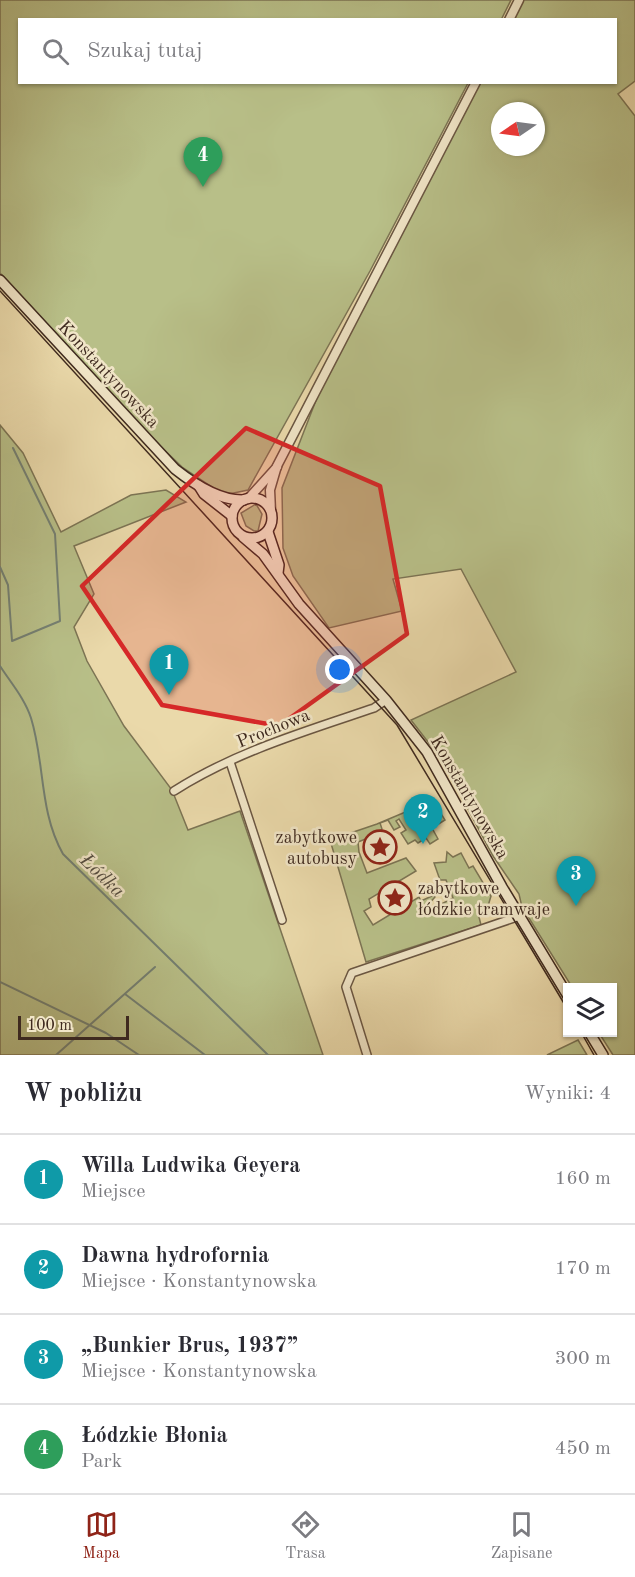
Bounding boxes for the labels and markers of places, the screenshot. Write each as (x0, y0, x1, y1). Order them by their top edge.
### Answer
pin: 4 (184, 138, 222, 187)
pin: 1 (150, 646, 188, 695)
pin: 2 (404, 794, 442, 844)
place label: zabytkowe autobusy (276, 829, 357, 868)
place icon: zabytkowe autobusy (362, 829, 398, 865)
pin: 3 (556, 856, 596, 906)
place icon: zabytkowe łódzkie tramwaje (377, 880, 413, 916)
place label: zabytkowe łódzkie tramwaje (418, 880, 550, 919)

